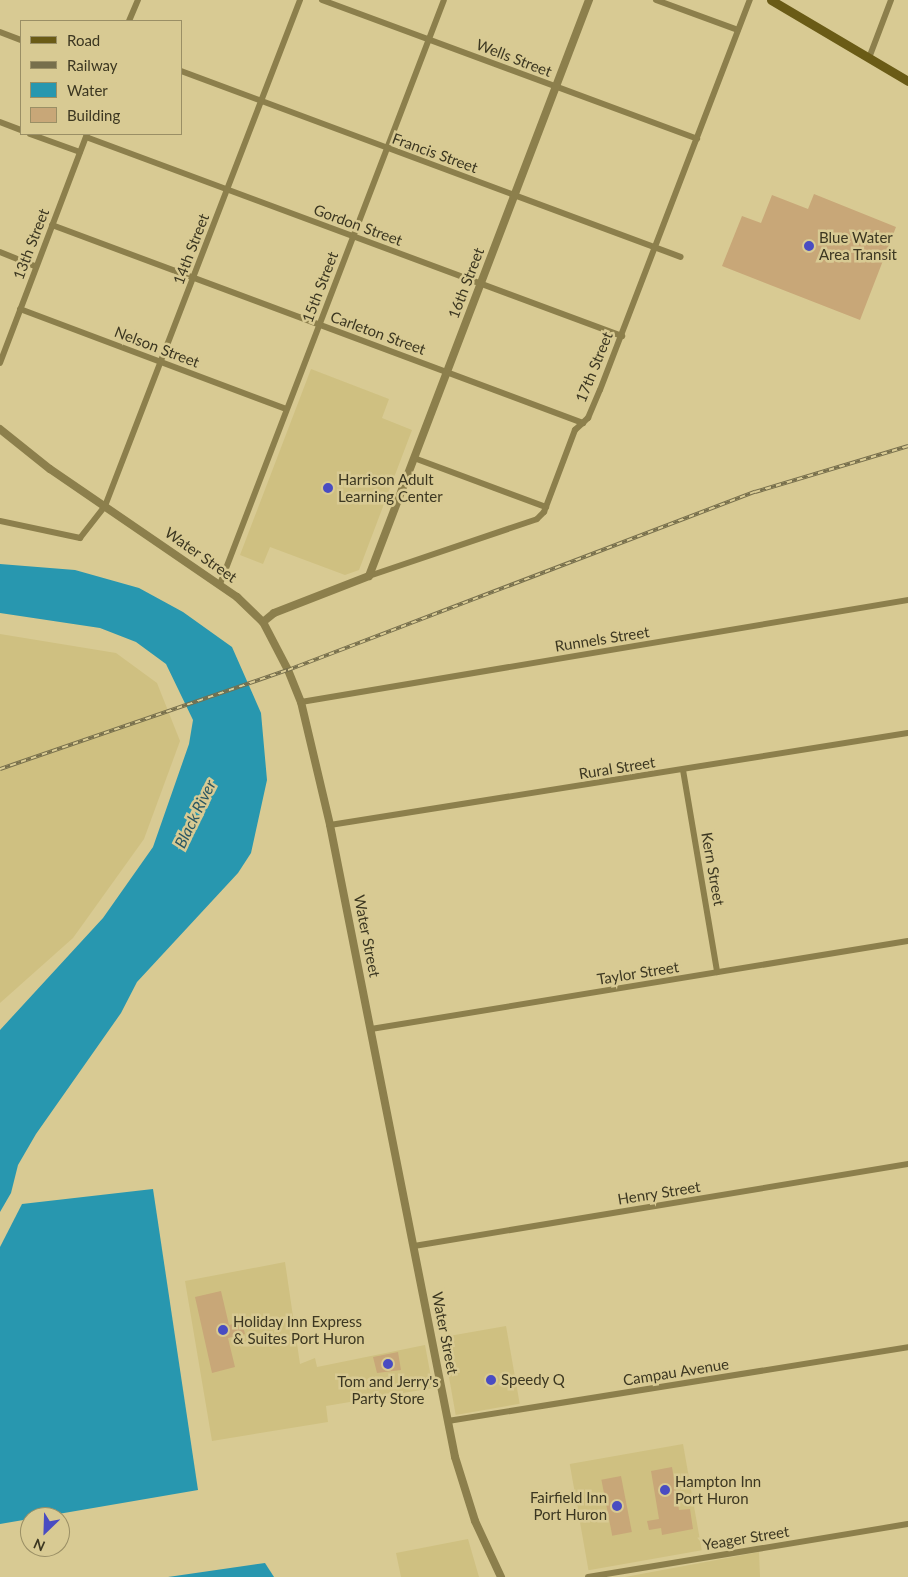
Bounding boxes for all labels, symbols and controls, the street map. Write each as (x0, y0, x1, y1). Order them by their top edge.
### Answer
legend (20, 20, 182, 135)
text: Road (67, 31, 100, 49)
street label: Wells Street (474, 35, 554, 81)
text: Railway (67, 56, 118, 74)
text: Water (67, 81, 108, 99)
text: Building (67, 106, 120, 124)
street label: Francis Street (390, 129, 480, 177)
street label: Gordon Street (311, 201, 405, 249)
street label: 13th Street (9, 206, 53, 282)
street label: 14th Street (169, 211, 213, 287)
place label: Blue Water Area Transit (819, 228, 897, 263)
marker: Blue Water Area Transit (803, 240, 815, 252)
street label: 16th Street (444, 245, 488, 321)
street label: 15th Street (298, 249, 342, 325)
street label: Carleton Street (328, 307, 428, 359)
street label: Nelson Street (112, 323, 202, 371)
street label: 17th Street (572, 329, 616, 405)
place label: Harrison Adult Learning Center (338, 470, 443, 505)
marker: Harrison Adult Learning Center (322, 482, 334, 494)
street label: Water Street (161, 524, 241, 586)
street label: Runnels Street (553, 623, 651, 655)
street label: Rural Street (578, 753, 656, 783)
water label: Black River (170, 777, 220, 851)
street label: Kern Street (698, 831, 728, 907)
street label: Water Street (350, 893, 384, 979)
street label: Taylor Street (596, 958, 680, 988)
street label: Henry Street (616, 1178, 702, 1208)
street label: Water Street (428, 1290, 462, 1376)
place label: Holiday Inn Express & Suites Port Huron (233, 1312, 365, 1347)
marker: Holiday Inn Express & Suites Port Huron (217, 1324, 229, 1336)
street label: Campau Avenue (621, 1355, 731, 1389)
marker: Tom and Jerry's Party Store (382, 1358, 394, 1370)
place label: Speedy Q (501, 1371, 565, 1389)
place label: Tom and Jerry's Party Store (337, 1372, 439, 1407)
marker: Speedy Q (485, 1374, 497, 1386)
place label: Hampton Inn Port Huron (675, 1472, 761, 1507)
marker: Hampton Inn Port Huron (659, 1484, 671, 1496)
place label: Fairfield Inn Port Huron (530, 1488, 607, 1523)
marker: Fairfield Inn Port Huron (611, 1500, 623, 1512)
north arrow (20, 1507, 70, 1557)
street label: Yeager Street (701, 1522, 791, 1554)
text: N (31, 1535, 47, 1555)

